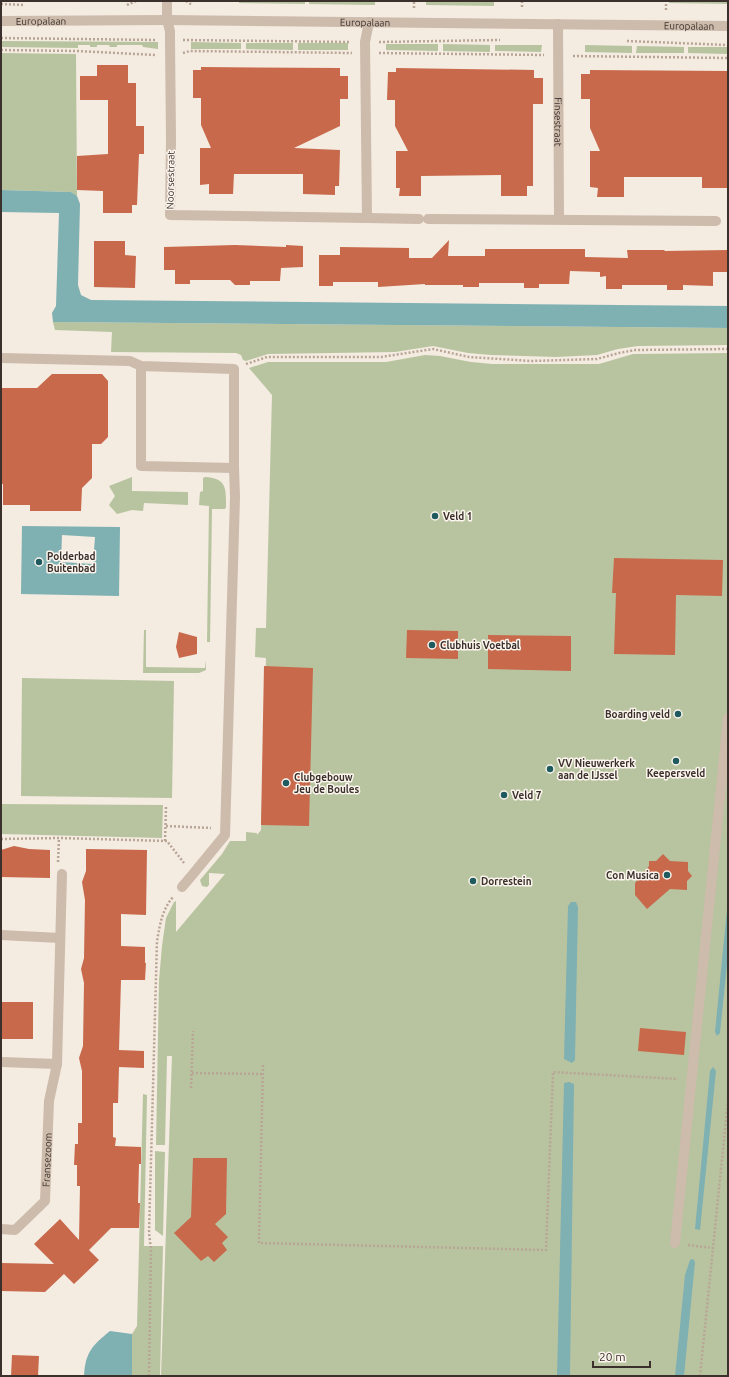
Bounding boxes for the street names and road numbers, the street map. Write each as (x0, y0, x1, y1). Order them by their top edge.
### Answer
street label: Europalaan (16, 16, 66, 27)
street label: Europalaan (340, 17, 390, 28)
street label: Europalaan (664, 20, 714, 32)
street label: Finsestraat (552, 97, 564, 147)
street label: Noorsestraat (164, 150, 177, 209)
street label: Fransezoom (41, 1132, 54, 1187)

